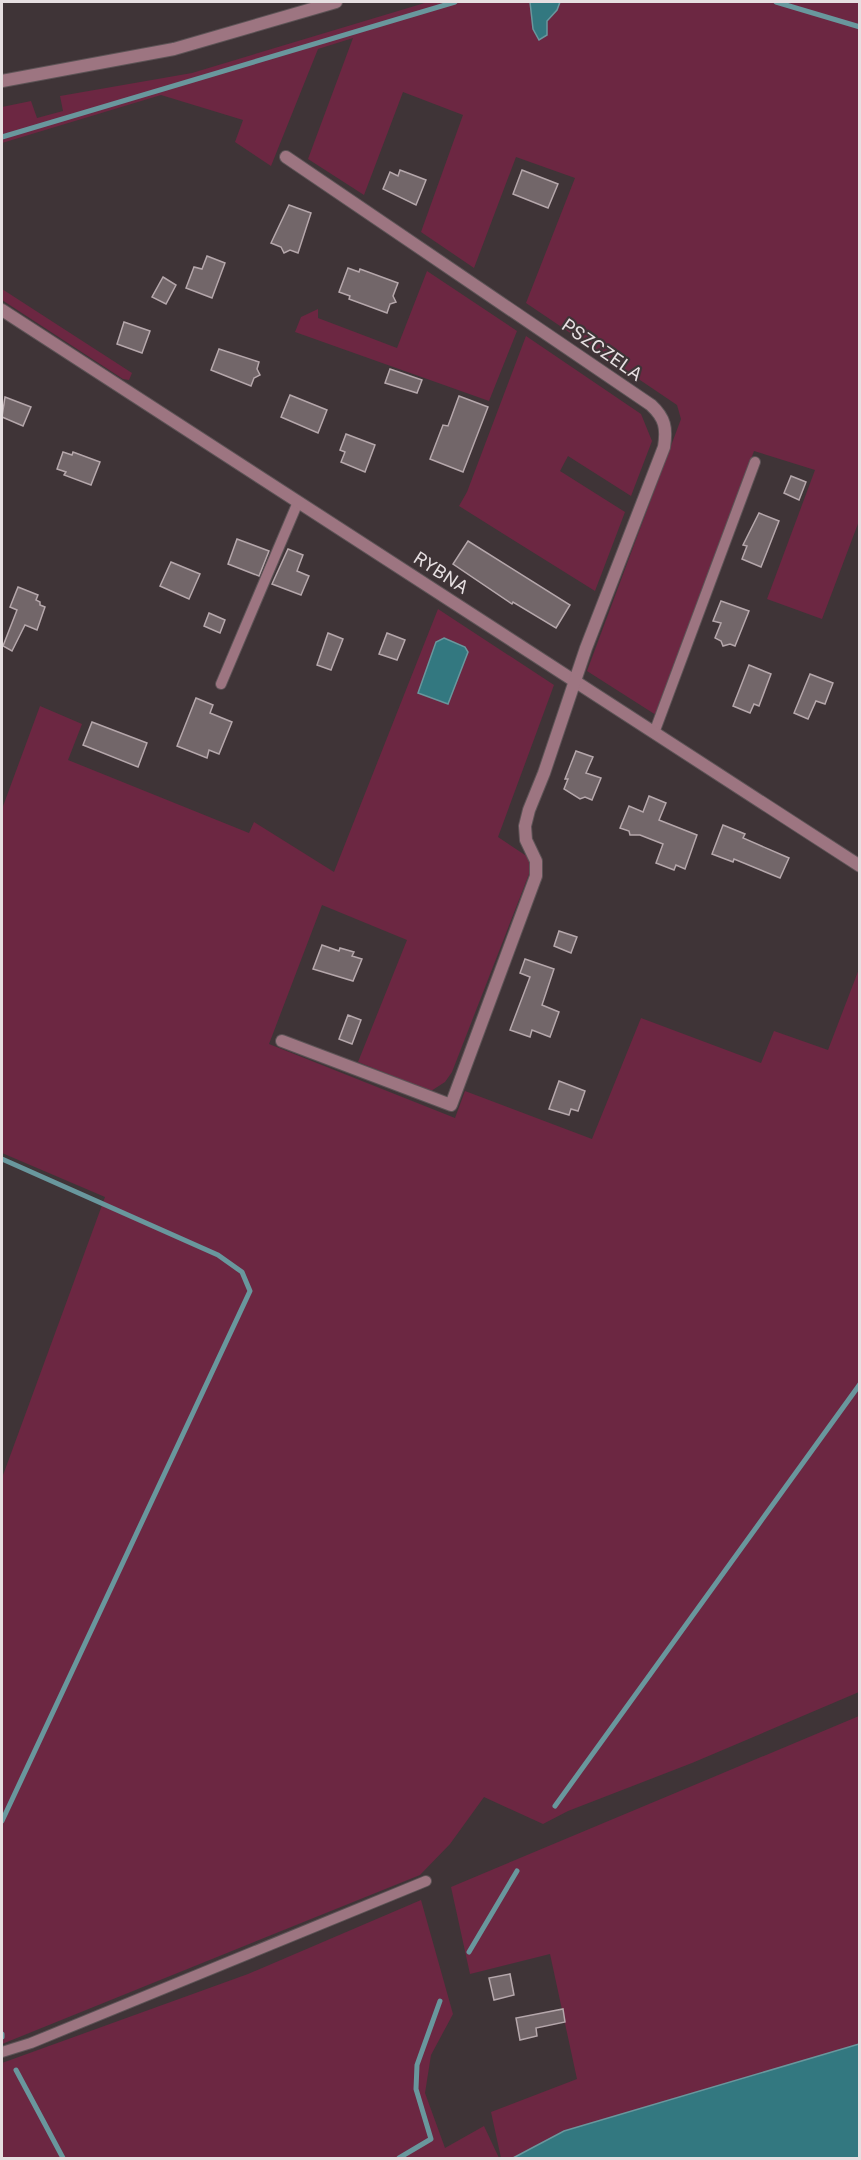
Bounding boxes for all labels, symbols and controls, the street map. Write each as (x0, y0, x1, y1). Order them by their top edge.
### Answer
street label: PSZCZELA (558, 314, 647, 385)
street label: RYBNA (410, 547, 473, 598)

